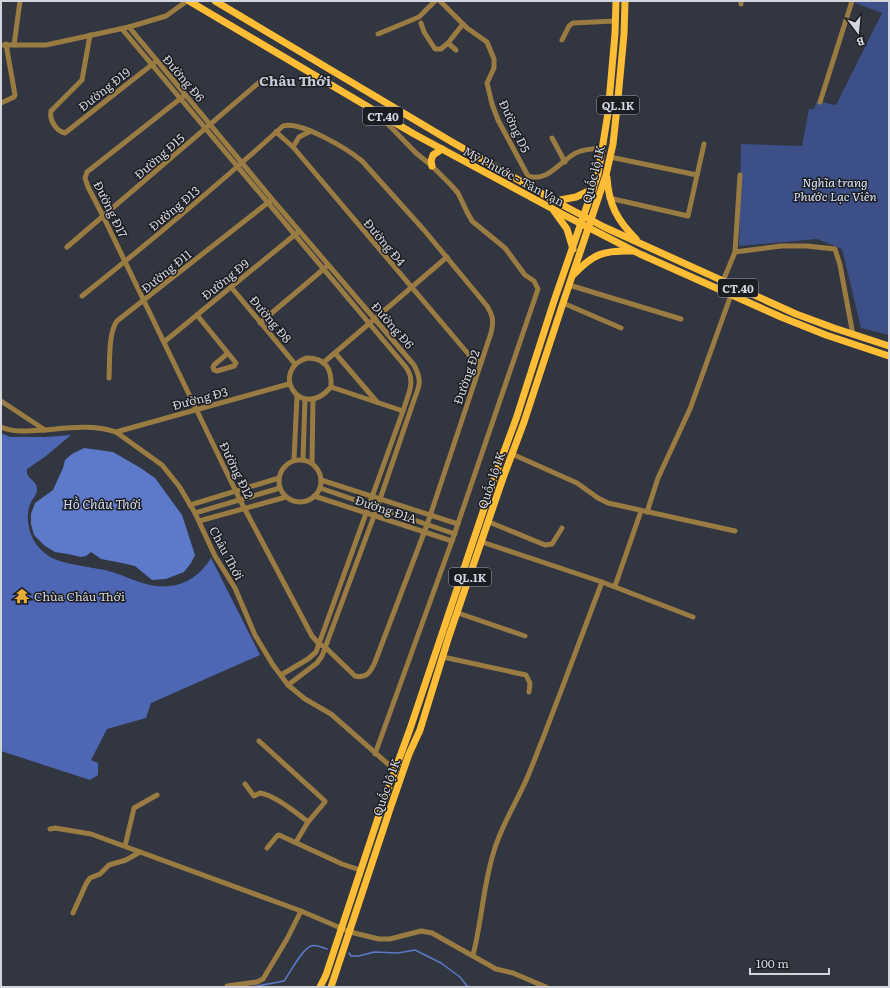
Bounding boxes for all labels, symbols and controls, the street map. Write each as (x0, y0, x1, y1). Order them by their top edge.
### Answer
north arrow (838, 12, 878, 52)
text: B (855, 34, 867, 51)
street label: Đường Đ6 (159, 50, 210, 106)
street label: Đường Đ19 (74, 63, 134, 115)
district label: Châu Thới (259, 70, 331, 90)
road number: QL.1K (597, 96, 639, 114)
street label: Đường D5 (495, 97, 535, 155)
road number: CT.40 (363, 107, 403, 125)
street label: Đường Đ15 (130, 129, 188, 183)
street label: Mỹ Phước - Tân Vạn (460, 142, 568, 210)
street label: Quốc lộ 1K (577, 143, 609, 205)
park label: Nghĩa trang Phước Lạc Viên (793, 173, 877, 205)
street label: Đường Đ17 (90, 178, 132, 240)
street label: Đường Đ13 (144, 181, 204, 235)
street label: Đường Đ4 (360, 214, 411, 270)
street label: Đường Đ11 (137, 245, 195, 297)
street label: Đường Đ9 (197, 254, 253, 304)
road number: CT.40 (718, 279, 758, 297)
street label: Đường Đ8 (246, 291, 297, 347)
street label: Đường Đ6 (368, 298, 419, 353)
street label: Đường Đ2 (448, 347, 484, 407)
street label: Đường Đ3 (170, 382, 230, 414)
street label: Đường Đ12 (215, 438, 259, 502)
street label: Quốc lộ 1K (473, 449, 509, 511)
street label: Đường Đ1A (353, 491, 419, 528)
water label: Hồ Châu Thới (63, 494, 141, 513)
street label: Châu Thới (205, 523, 249, 583)
road number: QL.1K (449, 568, 491, 586)
temple icon: Chùa Châu Thới (13, 587, 31, 605)
place label: Chùa Châu Thới (34, 587, 125, 605)
street label: Quốc lộ 1K (368, 756, 404, 818)
scale bar (750, 950, 829, 976)
text: 100 m (756, 954, 789, 972)

